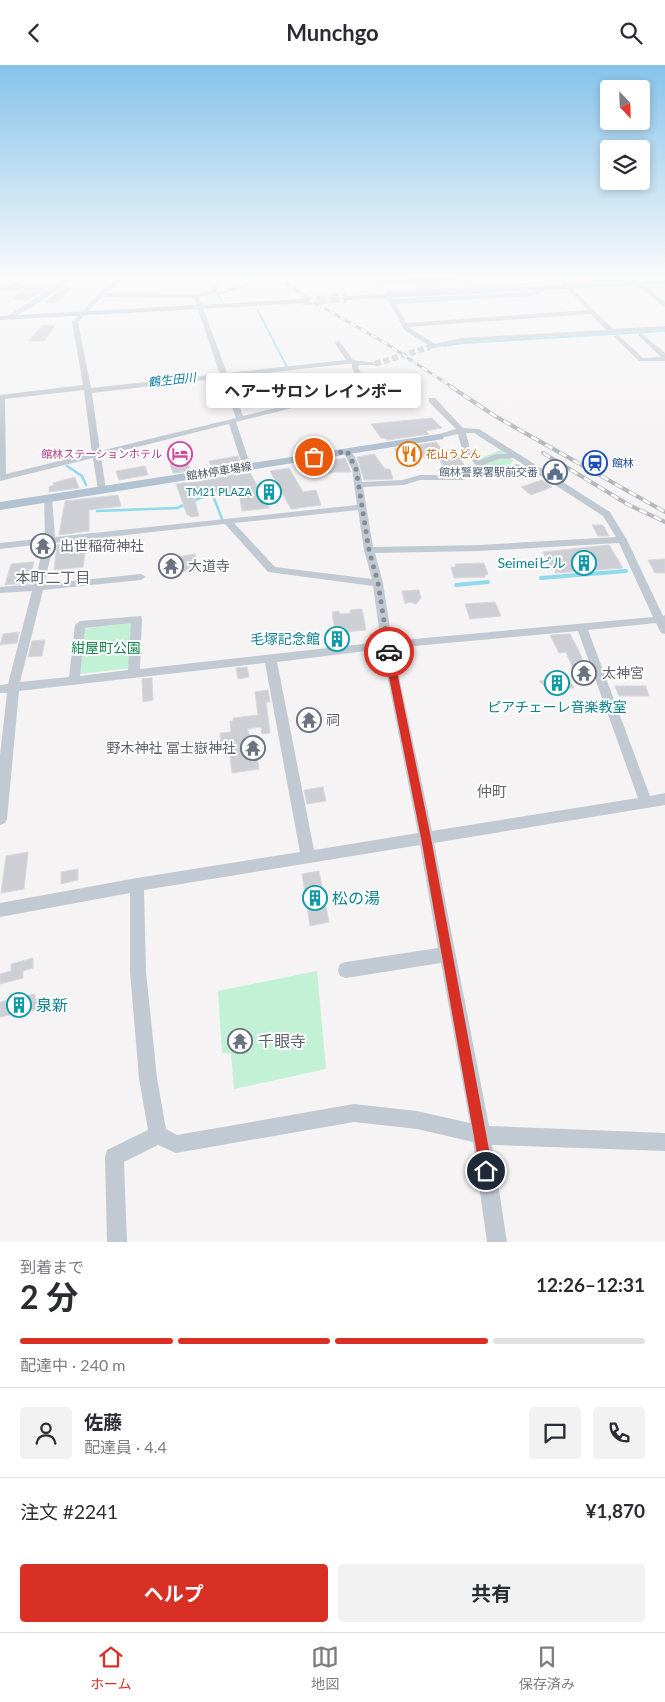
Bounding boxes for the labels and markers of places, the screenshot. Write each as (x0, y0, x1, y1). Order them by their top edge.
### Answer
callout: ヘアーサロン レインボー (206, 372, 422, 407)
pin (293, 436, 335, 478)
hotel icon: 館林ステーションホテル (167, 441, 193, 467)
restaurant icon: 花山うどん (396, 441, 422, 467)
place label: 館林ステーションホテル (41, 447, 162, 460)
place label: 花山うどん (426, 447, 481, 460)
station icon: 館林 (582, 450, 608, 476)
place label: 館林 (612, 456, 634, 469)
public building icon: 館林警察署駅前交番 (542, 459, 568, 485)
place label: 館林警察署駅前交番 (439, 465, 538, 478)
building icon: TM21 PLAZA (256, 479, 282, 505)
place label: TM21 PLAZA (186, 485, 253, 498)
temple icon: 出世稲荷神社 (30, 533, 56, 559)
place label: 出世稲荷神社 (60, 537, 144, 554)
building icon: Seimeiビル (571, 550, 597, 576)
temple icon: 大道寺 (158, 553, 184, 579)
place label: Seimeiビル (497, 554, 566, 571)
place label: 大道寺 (188, 557, 230, 574)
building icon: 毛塚記念館 (324, 626, 350, 652)
place label: 毛塚記念館 (250, 630, 320, 647)
temple icon: 太神宮 (571, 660, 597, 686)
place label: 太神宮 (602, 664, 644, 681)
building icon: ピアチェーレ音楽教室 (544, 670, 570, 696)
place label: ピアチェーレ音楽教室 (487, 698, 627, 715)
temple icon: 祠 (296, 707, 322, 733)
place label: 祠 (326, 711, 340, 728)
temple icon: 野木神社 冨士嶽神社 (240, 735, 266, 761)
place label: 野木神社 冨士嶽神社 (106, 739, 236, 756)
building icon: 松の湯 (302, 885, 328, 911)
place label: 松の湯 (332, 888, 380, 907)
building icon: 泉新 (6, 992, 32, 1018)
place label: 泉新 (36, 995, 68, 1014)
temple icon: 千眼寺 (227, 1028, 253, 1054)
place label: 千眼寺 (258, 1031, 306, 1050)
pin (465, 1150, 507, 1192)

